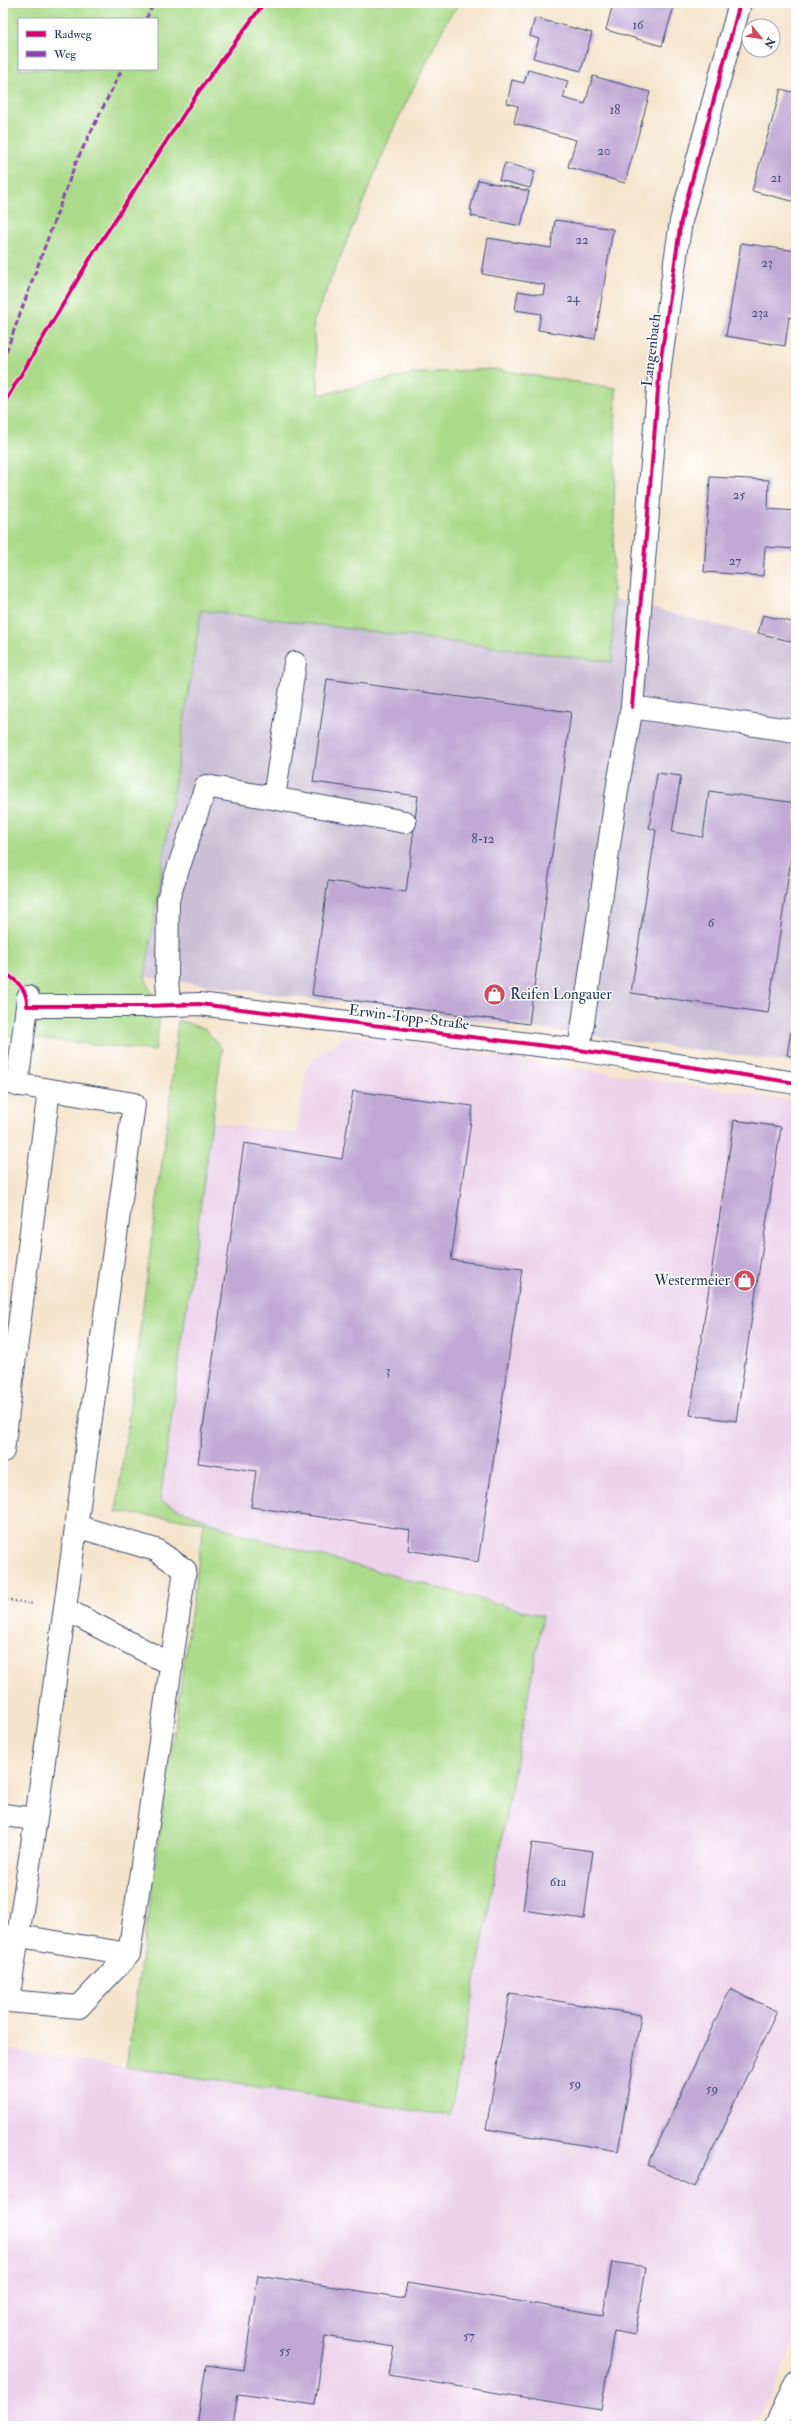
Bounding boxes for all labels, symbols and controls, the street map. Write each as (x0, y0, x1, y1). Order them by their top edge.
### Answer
house number: 16 (632, 17, 645, 33)
legend (18, 18, 158, 70)
north arrow (741, 18, 781, 58)
text: Radweg (54, 27, 93, 42)
text: N (761, 34, 778, 51)
text: Weg (53, 47, 77, 62)
house number: 18 (610, 102, 620, 118)
house number: 20 (597, 143, 611, 159)
house number: 21 (770, 170, 782, 186)
house number: 22 (575, 232, 589, 248)
house number: 23 (761, 255, 773, 271)
house number: 24 (566, 290, 581, 306)
house number: 23a (752, 305, 769, 321)
street label: Langenbach (638, 312, 665, 388)
house number: 25 (733, 487, 745, 503)
house number: 27 (729, 553, 741, 569)
house number: 8-12 (472, 831, 495, 847)
house number: 6 (708, 915, 716, 931)
shop icon: Reifen Longauer (481, 981, 507, 1007)
place label: Reifen Longauer (510, 985, 612, 1004)
street label: Erwin-Topp-Straße (348, 1001, 470, 1035)
shop icon: Westermeier (732, 1267, 758, 1293)
place label: Westermeier (653, 1271, 730, 1290)
house number: 3 (386, 1363, 391, 1379)
house number: 61a (550, 1874, 567, 1890)
house number: 59 (569, 2076, 581, 2092)
house number: 59 (706, 2081, 718, 2097)
house number: 57 (463, 2328, 475, 2344)
house number: 55 (279, 2343, 291, 2359)

